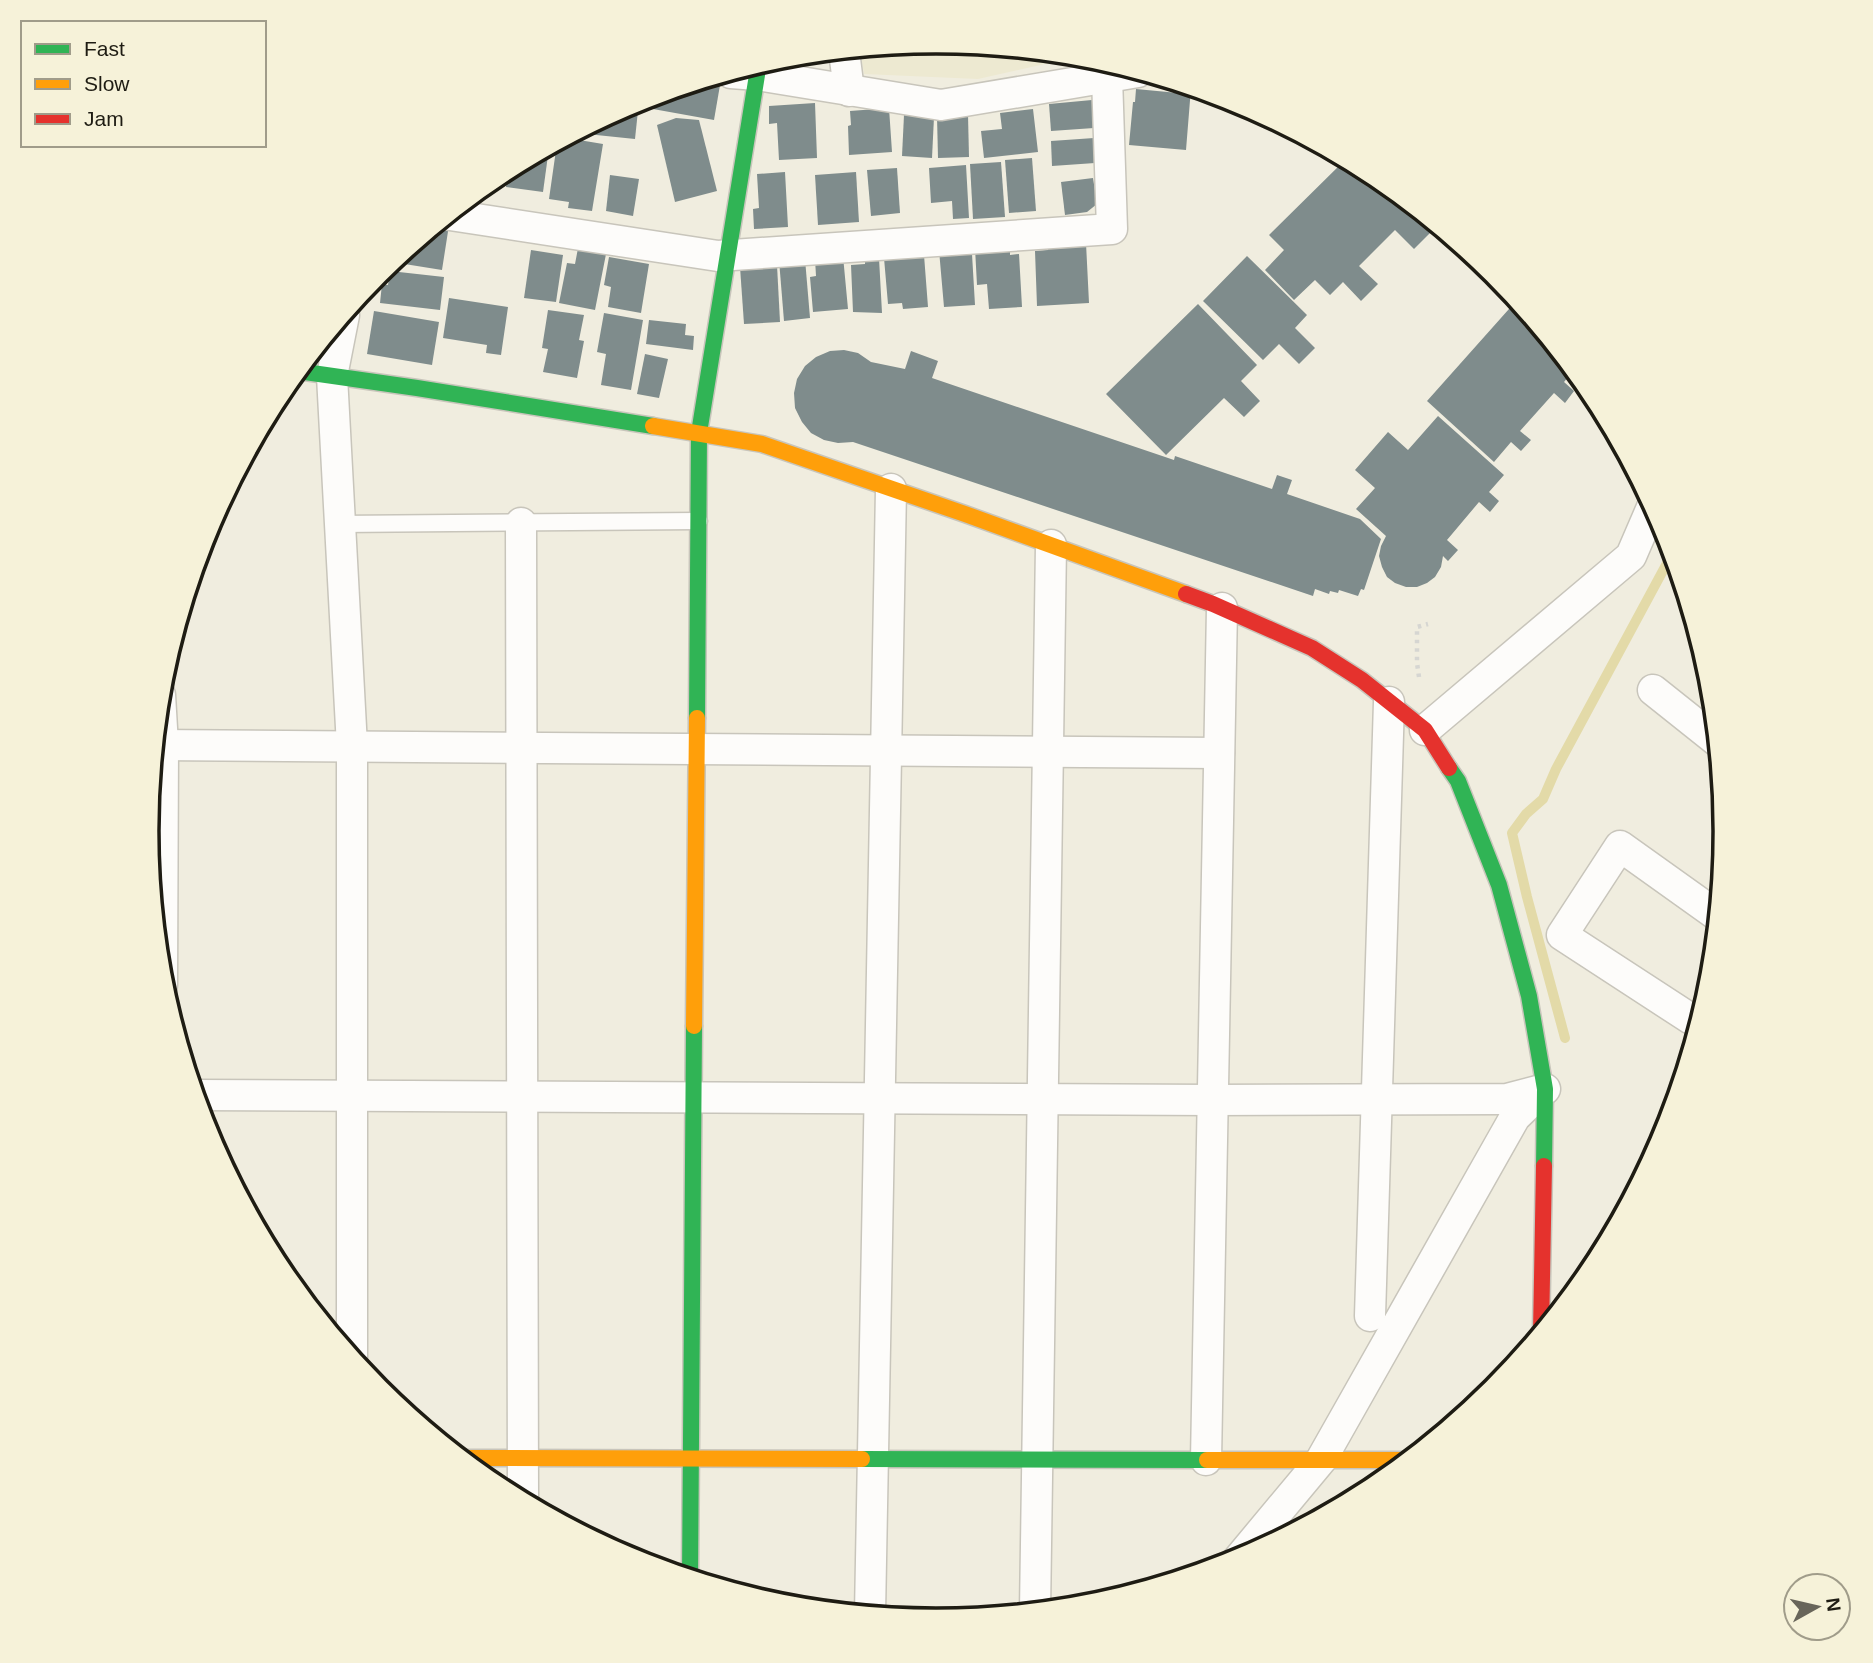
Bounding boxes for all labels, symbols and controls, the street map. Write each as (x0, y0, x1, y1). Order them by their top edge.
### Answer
legend (21, 21, 266, 147)
text: Fast (84, 37, 125, 60)
text: Slow (84, 72, 130, 95)
text: Jam (84, 107, 124, 130)
north arrow (1782, 1572, 1852, 1642)
text: N (1822, 1596, 1845, 1613)

